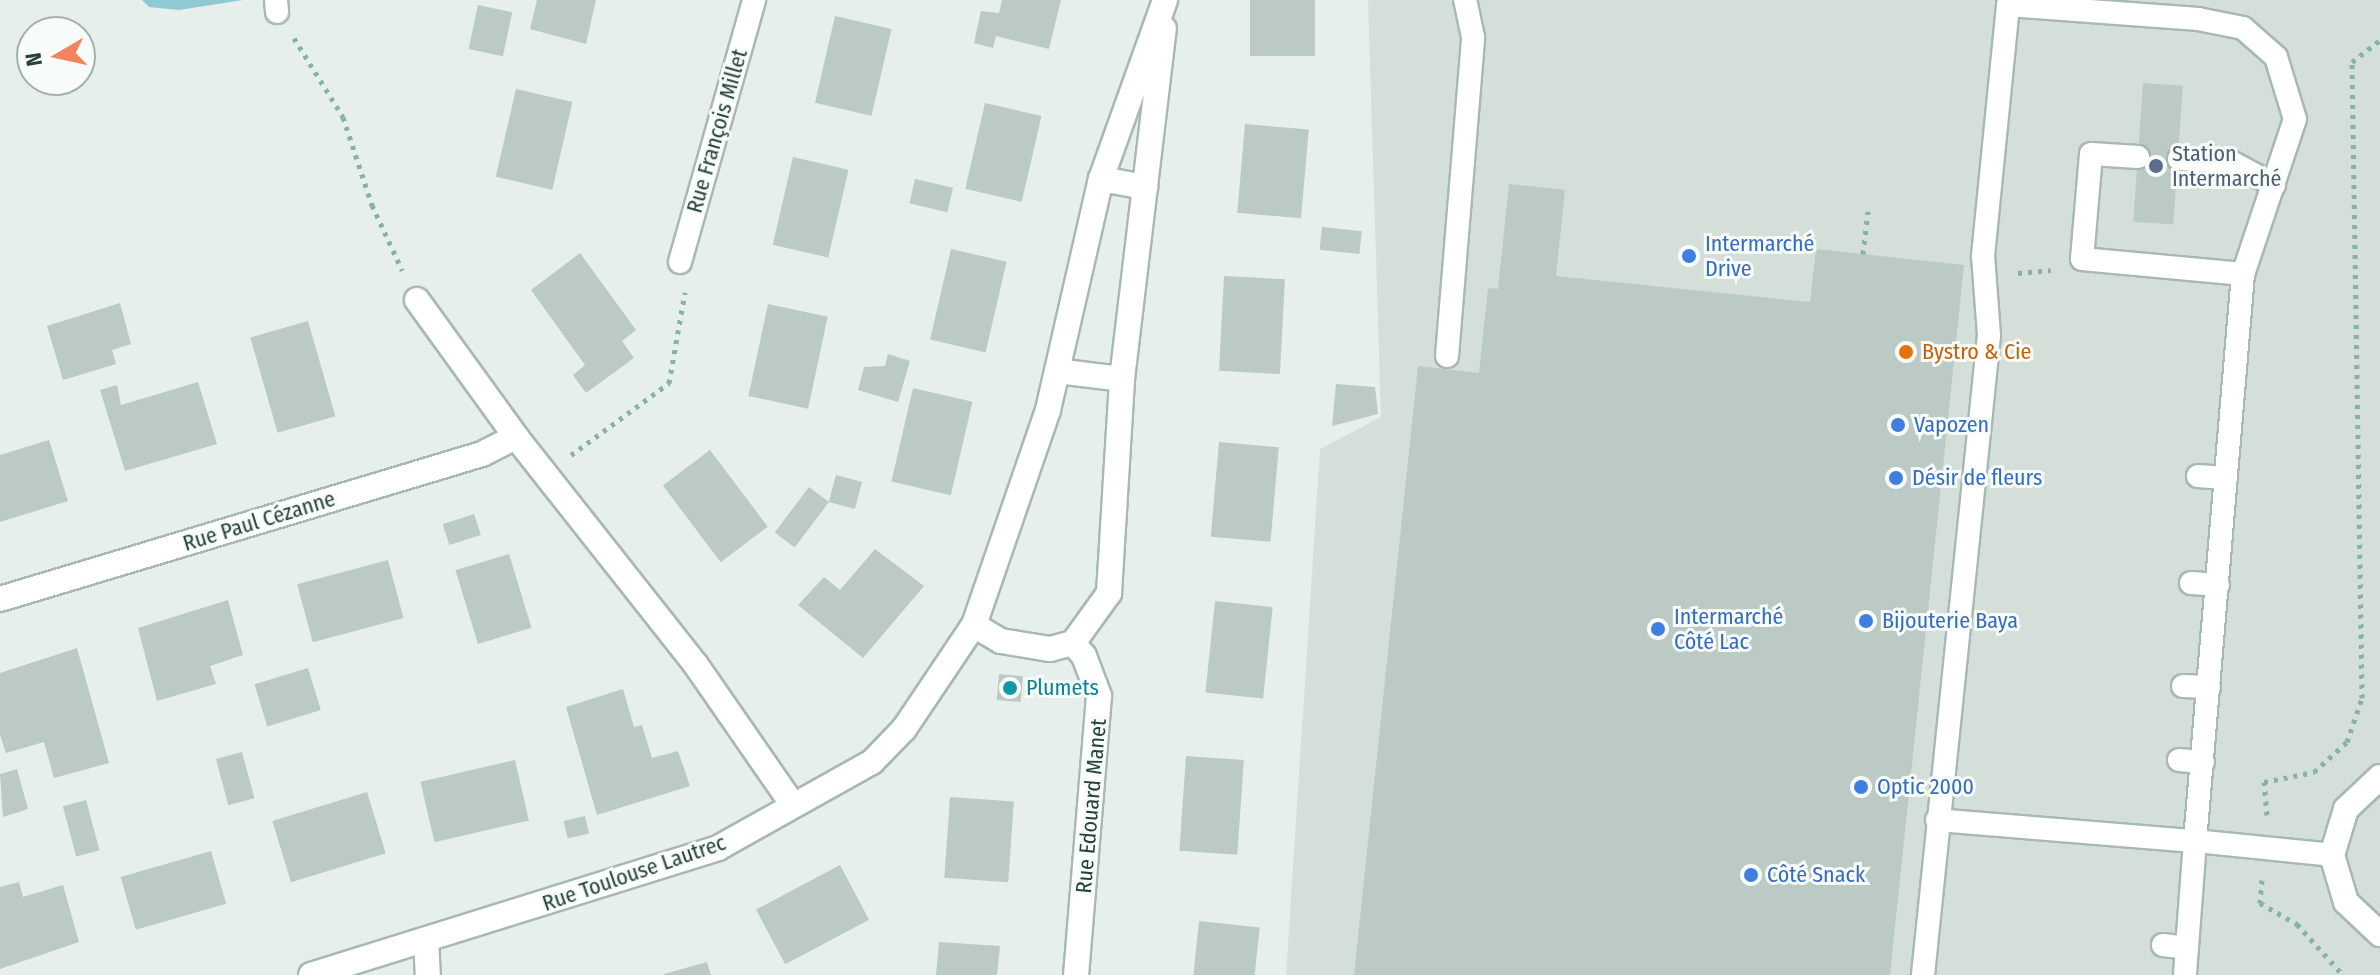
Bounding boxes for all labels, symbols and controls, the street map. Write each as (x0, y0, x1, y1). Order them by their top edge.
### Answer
north arrow (16, 16, 96, 96)
street label: Rue François Millet (681, 46, 753, 216)
text: N (19, 51, 48, 68)
place label: Station Intermarché (2172, 140, 2281, 192)
marker: Station Intermarché (2147, 157, 2165, 175)
place label: Intermarché Drive (1705, 230, 1814, 282)
marker: Intermarché Drive (1680, 247, 1698, 265)
place label: Bystro & Cie (1922, 339, 2031, 365)
marker: Bystro & Cie (1897, 343, 1915, 361)
place label: Vapozen (1914, 412, 1989, 438)
marker: Vapozen (1889, 416, 1907, 434)
place label: Désir de fleurs (1912, 465, 2042, 491)
marker: Désir de fleurs (1887, 469, 1905, 487)
street label: Rue Paul Cézanne (180, 485, 338, 557)
place label: Intermarché Côté Lac (1674, 603, 1783, 654)
place label: Bijouterie Baya (1882, 608, 2018, 634)
marker: Bijouterie Baya (1857, 612, 1875, 630)
marker: Intermarché Côté Lac (1649, 620, 1667, 638)
place label: Plumets (1026, 675, 1099, 701)
marker: Plumets (1001, 679, 1019, 697)
street label: Rue Edouard Manet (1070, 718, 1112, 894)
place label: Optic 2000 (1877, 774, 1974, 800)
marker: Optic 2000 (1852, 778, 1870, 796)
street label: Rue Toulouse Lautrec (539, 829, 729, 917)
place label: Côté Snack (1767, 862, 1865, 888)
marker: Côté Snack (1742, 866, 1760, 884)

